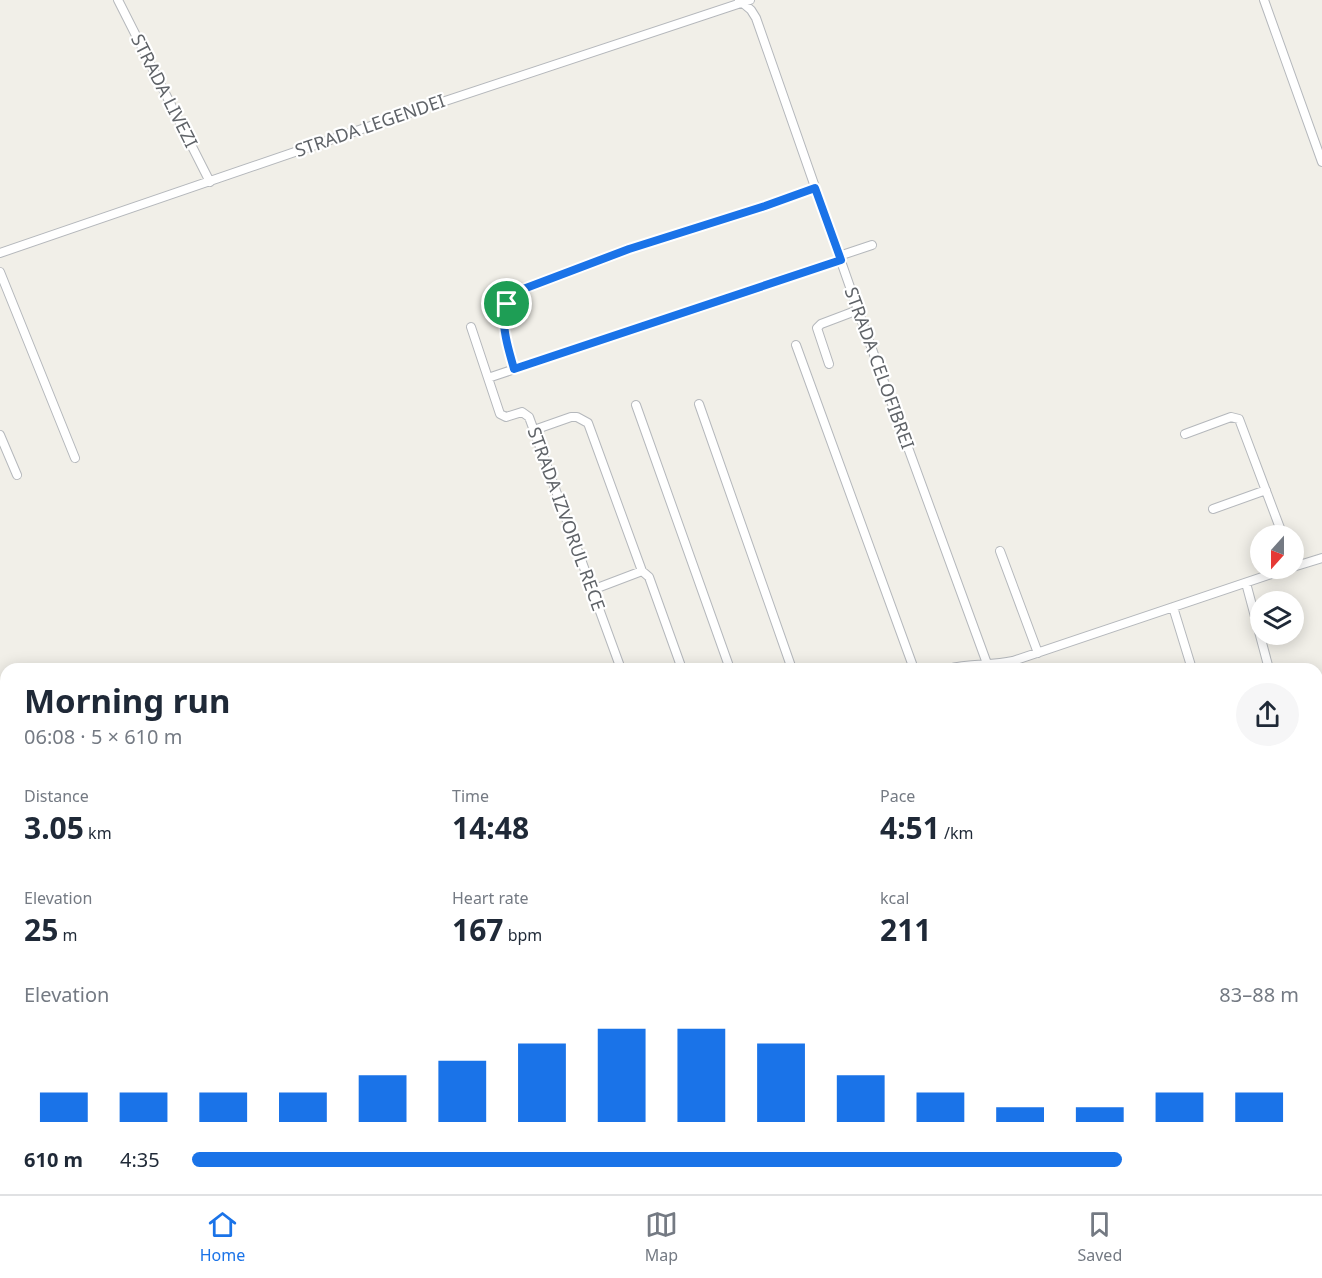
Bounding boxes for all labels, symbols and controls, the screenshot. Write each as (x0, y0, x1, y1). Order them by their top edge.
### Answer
street label: STRADA LIVEZI (126, 30, 204, 151)
street label: STRADA LEGENDEI (292, 88, 448, 162)
pin (481, 278, 532, 329)
street label: STRADA CELOFIBREI (840, 283, 920, 452)
icon: arrive (490, 287, 523, 320)
street label: STRADA IZVORUL RECE (523, 424, 611, 614)
north arrow (1250, 525, 1304, 579)
map controls (1250, 525, 1304, 645)
button: layers (1250, 591, 1304, 645)
text: Morning run (24, 678, 230, 723)
button: share (1236, 683, 1299, 746)
text: 06:08 · 5 × 610 m (24, 723, 182, 750)
text: Distance (24, 785, 89, 807)
text: Time (452, 785, 489, 807)
text: Pace (880, 785, 915, 807)
text: 3.05 (24, 807, 84, 848)
text: 14:48 (452, 807, 529, 848)
text: 4:51 (880, 807, 940, 848)
text: km (84, 822, 112, 844)
text: /km (940, 822, 974, 844)
text: Elevation (24, 887, 92, 909)
text: Heart rate (452, 887, 528, 909)
text: kcal (880, 887, 909, 909)
text: 25 (24, 909, 58, 950)
text: 167 (452, 909, 503, 950)
text: 211 (880, 909, 931, 950)
text: m (58, 924, 77, 946)
text: bpm (503, 924, 542, 946)
text: Elevation (24, 981, 109, 1008)
text: 83–88 m (1219, 981, 1299, 1008)
text: 610 m (24, 1146, 83, 1173)
text: 4:35 (120, 1146, 160, 1173)
tab: Home (200, 1208, 245, 1266)
tab: Map (645, 1208, 678, 1266)
tab: Saved (1077, 1208, 1122, 1266)

